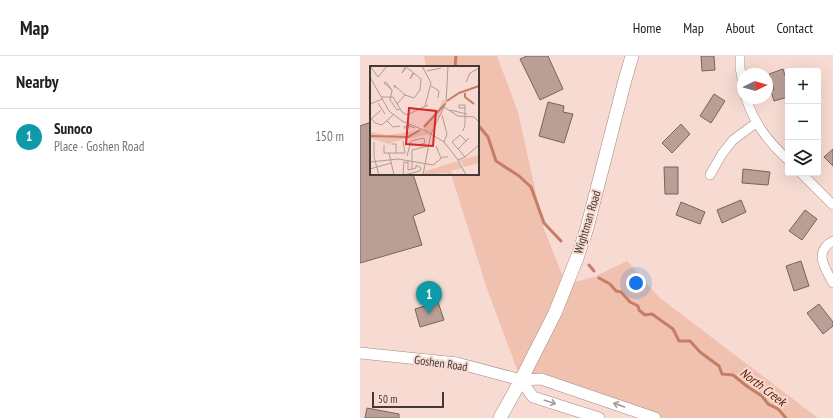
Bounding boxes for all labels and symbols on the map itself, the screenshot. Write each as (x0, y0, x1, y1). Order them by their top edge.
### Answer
inset map (370, 66, 479, 175)
north arrow (737, 68, 773, 104)
street label: Wightman Road (570, 189, 604, 255)
your location (626, 273, 646, 293)
pin: 1 (416, 281, 442, 314)
street label: Goshen Road (413, 352, 469, 374)
water label: North Creek (736, 364, 791, 411)
scale bar (372, 390, 444, 409)
one-way arrow (544, 399, 557, 406)
one-way arrow (612, 401, 625, 408)

